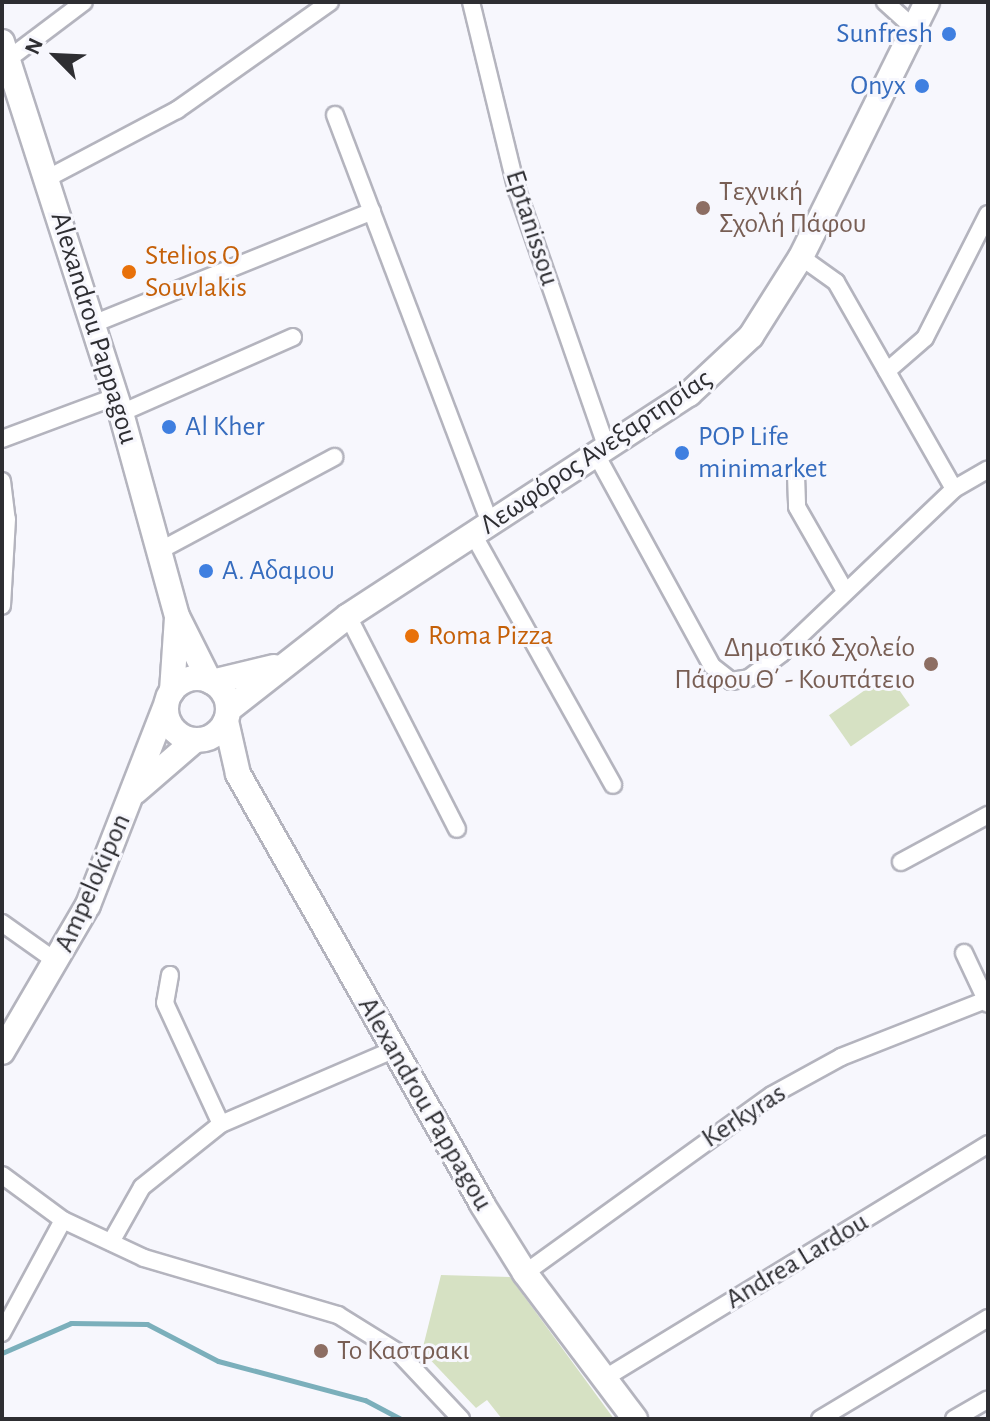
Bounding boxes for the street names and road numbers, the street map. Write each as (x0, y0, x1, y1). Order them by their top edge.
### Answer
street label: Eptanissou (498, 166, 566, 290)
street label: Alexandrou Pappagou (43, 208, 145, 448)
street label: Λεωφόρος Ανεξαρτησίας (474, 362, 718, 542)
street label: Ampelokipon (48, 809, 138, 957)
street label: Alexandrou Pappagou (350, 991, 500, 1217)
street label: Kerkyras (696, 1076, 792, 1156)
street label: Andrea Lardou (720, 1205, 874, 1317)

